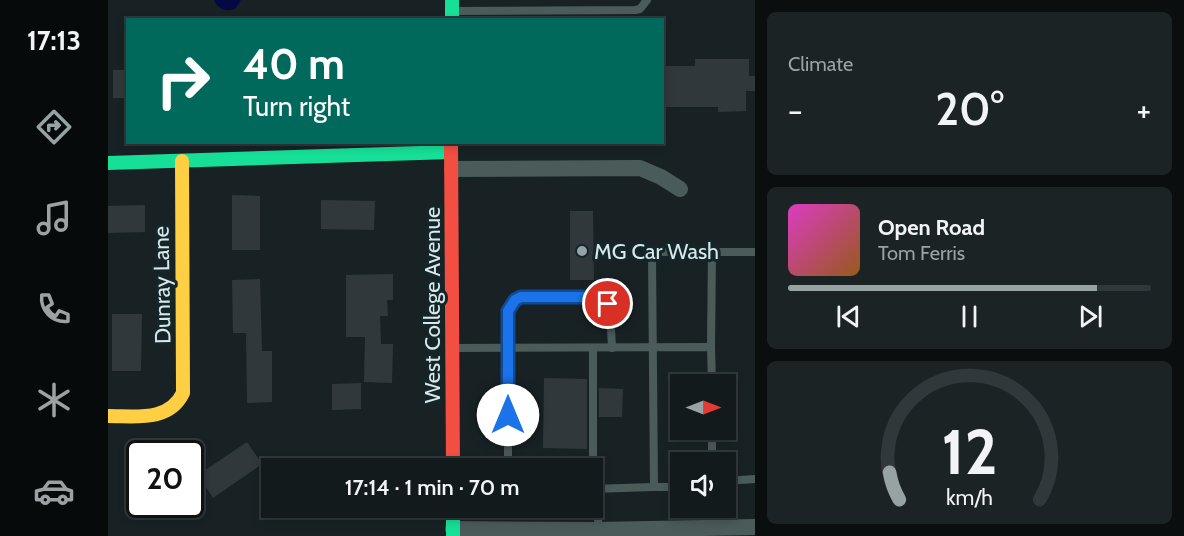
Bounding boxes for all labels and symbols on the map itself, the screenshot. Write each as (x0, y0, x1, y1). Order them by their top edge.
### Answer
street label: West College Avenue (419, 207, 446, 403)
street label: Dunray Lane (147, 226, 177, 344)
place label: MG Car Wash (594, 238, 719, 265)
marker: MG Car Wash (575, 244, 589, 258)
pin (582, 278, 633, 329)
north arrow (670, 374, 736, 440)
position arrow (476, 383, 540, 447)
speed limit sign: 20 (126, 440, 204, 518)

